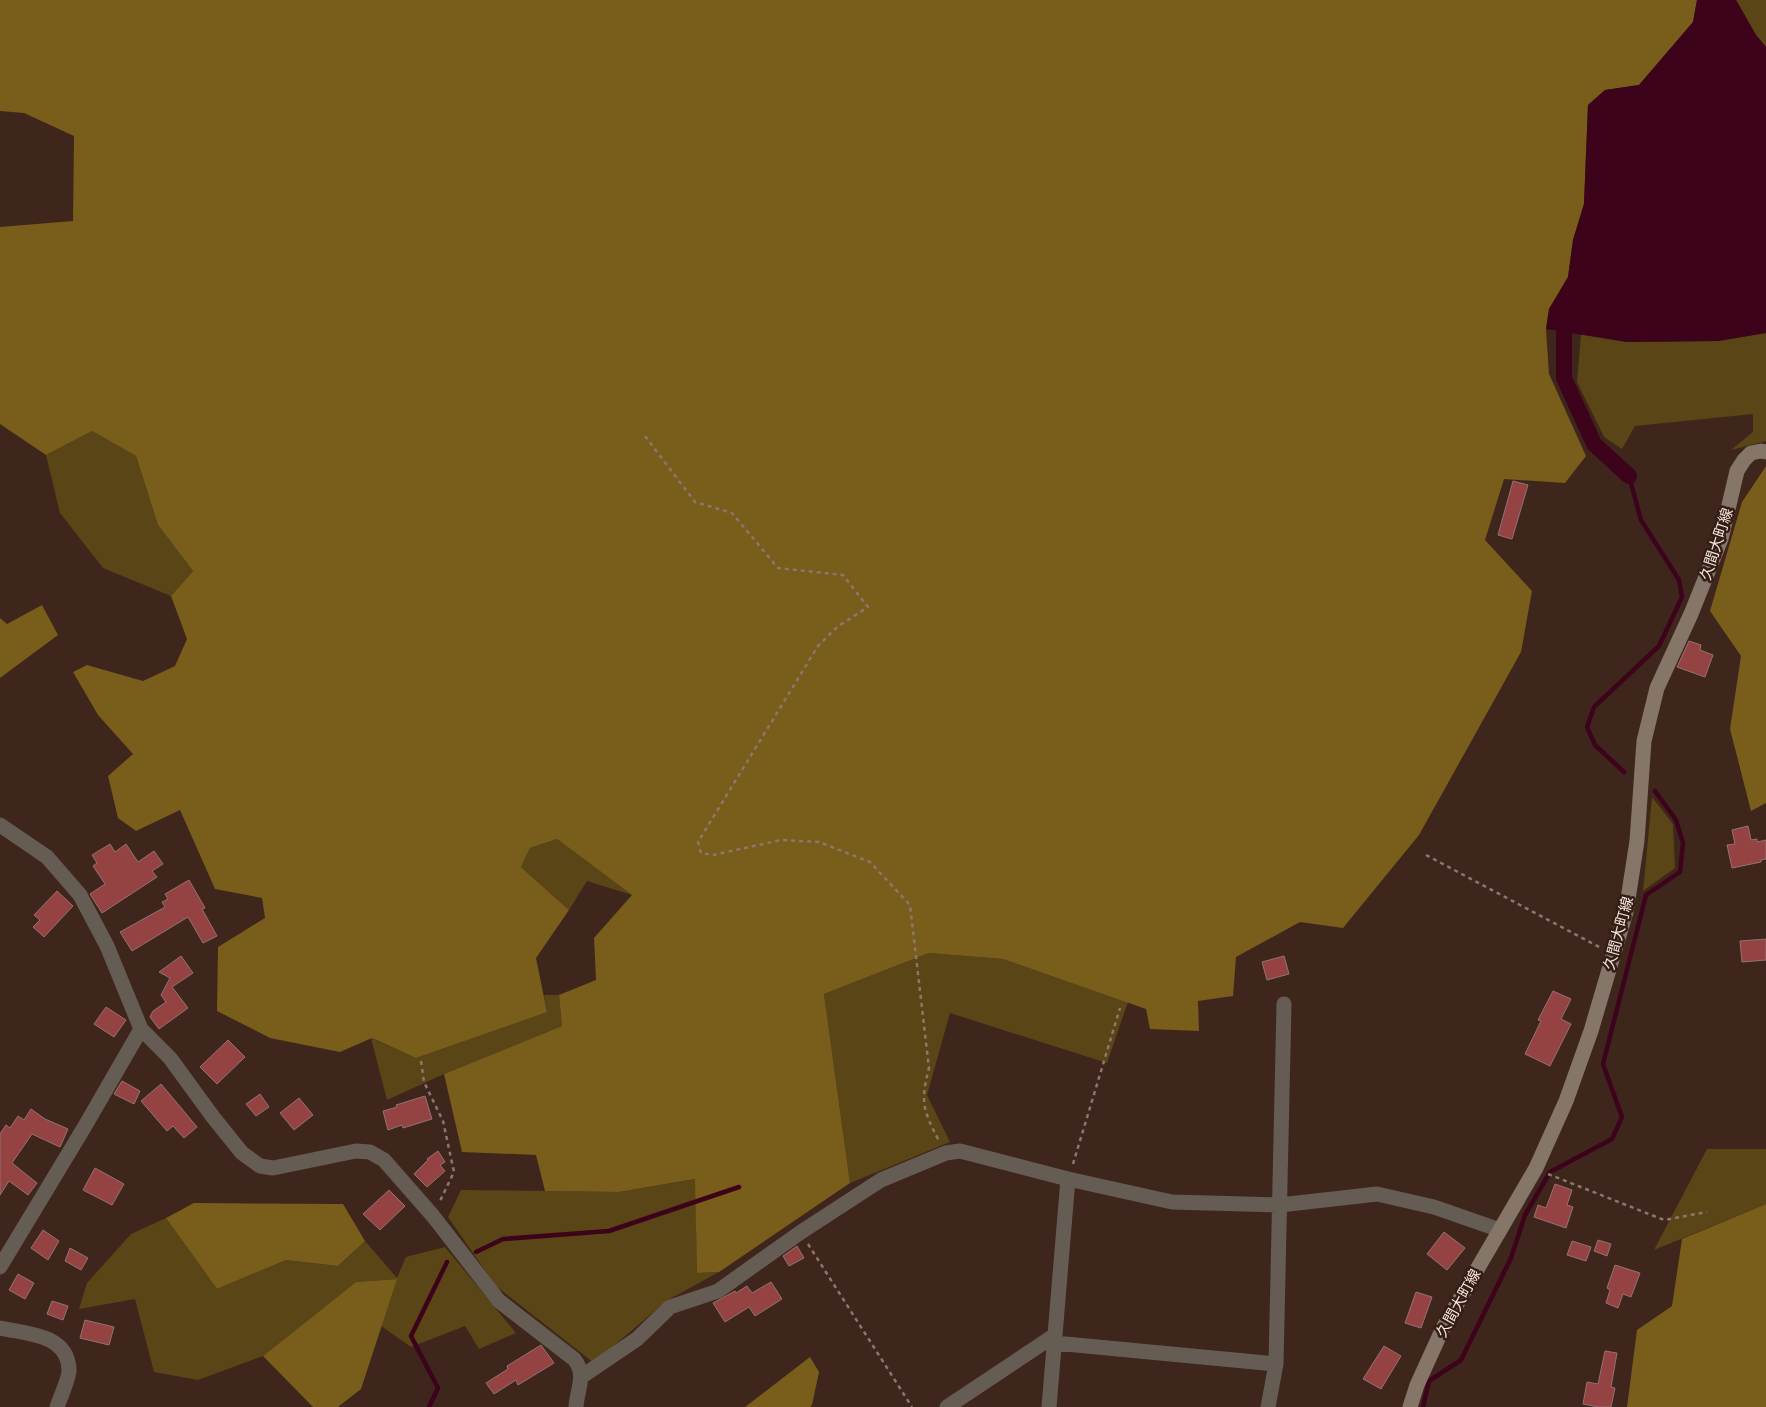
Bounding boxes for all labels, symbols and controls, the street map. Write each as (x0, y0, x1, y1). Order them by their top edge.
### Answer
street label: 久間大町線 (1695, 505, 1737, 583)
street label: 久間大町線 (1599, 894, 1637, 972)
street label: 久間大町線 (1432, 1266, 1484, 1340)

